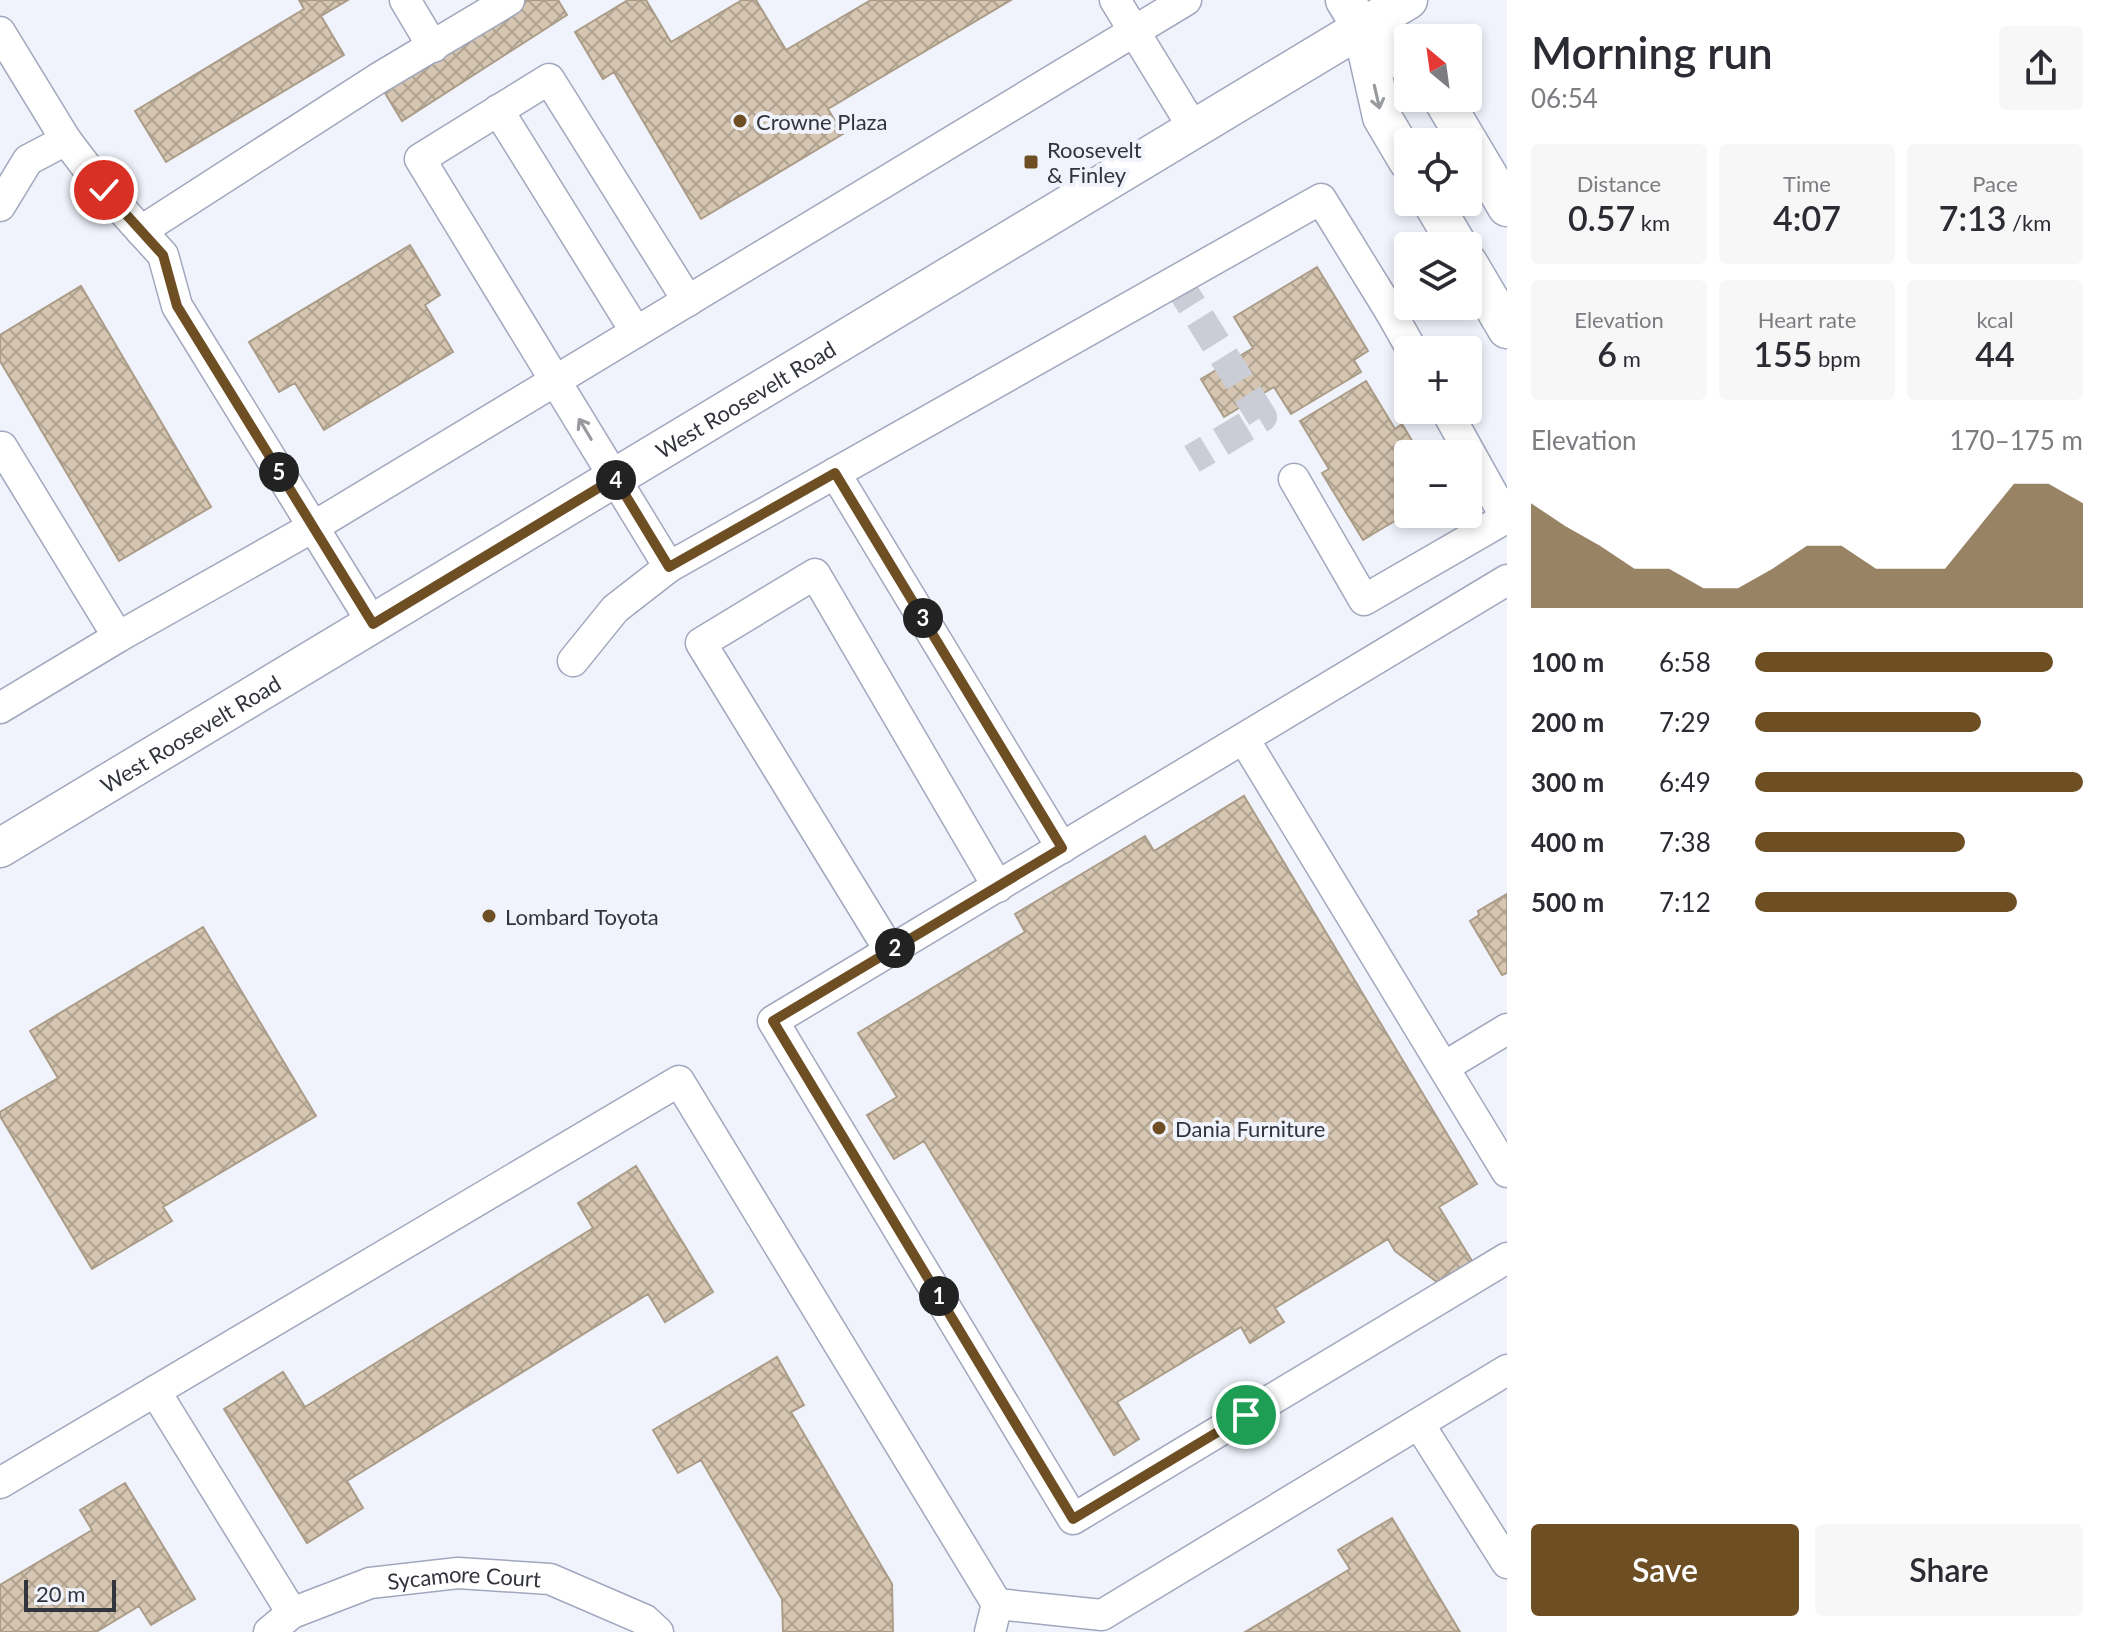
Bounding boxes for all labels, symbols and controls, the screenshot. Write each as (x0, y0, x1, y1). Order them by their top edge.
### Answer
north arrow (1394, 24, 1482, 112)
map controls (1394, 24, 1482, 528)
text: Morning run (1531, 26, 1773, 78)
button: share (1999, 26, 2083, 110)
text: 06:54 (1531, 82, 1598, 114)
one-way arrow (1371, 84, 1386, 110)
place label: Crowne Plaza (756, 108, 887, 135)
marker: Crowne Plaza (731, 112, 749, 130)
button: locate (1394, 128, 1482, 216)
place label: Roosevelt & Finley (1047, 136, 1142, 188)
marker: Roosevelt & Finley (1022, 153, 1040, 171)
pin (70, 156, 138, 224)
icon: check (82, 168, 126, 212)
text: Distance (1577, 170, 1661, 197)
text: Time (1783, 170, 1831, 197)
text: Pace (1972, 170, 2018, 197)
text: 0.57 (1568, 197, 1635, 238)
text: 4:07 (1773, 197, 1841, 238)
text: 7:13 (1939, 197, 2006, 238)
text: km (1635, 209, 1670, 236)
text: /km (2006, 209, 2051, 236)
button: layers (1394, 232, 1482, 320)
text: Elevation (1574, 306, 1664, 333)
text: Heart rate (1758, 306, 1856, 333)
text: kcal (1976, 306, 2014, 333)
text: 6 (1597, 333, 1617, 374)
text: 155 (1753, 333, 1812, 374)
text: 44 (1975, 333, 2015, 374)
street label: West Roosevelt Road (650, 335, 840, 464)
button: + (1394, 336, 1482, 424)
text: m (1617, 345, 1641, 372)
text: bpm (1812, 345, 1861, 372)
one-way arrow (577, 418, 593, 441)
text: Elevation (1531, 424, 1637, 456)
text: 170–175 m (1949, 424, 2083, 456)
button: − (1394, 440, 1482, 528)
pin: 5 (259, 452, 299, 492)
text: 5 (273, 458, 285, 485)
pin: 4 (596, 460, 636, 500)
text: 4 (610, 466, 622, 493)
pin: 3 (903, 598, 943, 638)
text: 3 (917, 604, 929, 631)
text: 100 m (1531, 646, 1604, 678)
text: 6:58 (1659, 646, 1711, 678)
street label: West Roosevelt Road (95, 669, 285, 798)
text: 200 m (1531, 706, 1604, 738)
text: 7:29 (1659, 706, 1711, 738)
text: 300 m (1531, 766, 1604, 798)
text: 6:49 (1659, 766, 1711, 798)
text: 400 m (1531, 826, 1604, 858)
text: 7:38 (1659, 826, 1711, 858)
text: 500 m (1531, 886, 1604, 918)
text: 7:12 (1659, 886, 1711, 918)
place label: Lombard Toyota (505, 903, 659, 930)
marker: Lombard Toyota (480, 907, 498, 925)
pin: 2 (875, 928, 915, 968)
text: 2 (889, 934, 901, 961)
place label: Dania Furniture (1175, 1115, 1325, 1142)
marker: Dania Furniture (1150, 1119, 1168, 1137)
pin: 1 (919, 1276, 959, 1316)
text: 1 (933, 1282, 945, 1309)
pin (1212, 1381, 1280, 1449)
icon: arrive (1224, 1393, 1268, 1437)
button: Save (1531, 1524, 1799, 1616)
button: Share (1815, 1524, 2083, 1616)
street label: Sycamore Court (386, 1559, 542, 1594)
scale bar (24, 1576, 116, 1612)
text: 20 m (36, 1580, 85, 1607)

